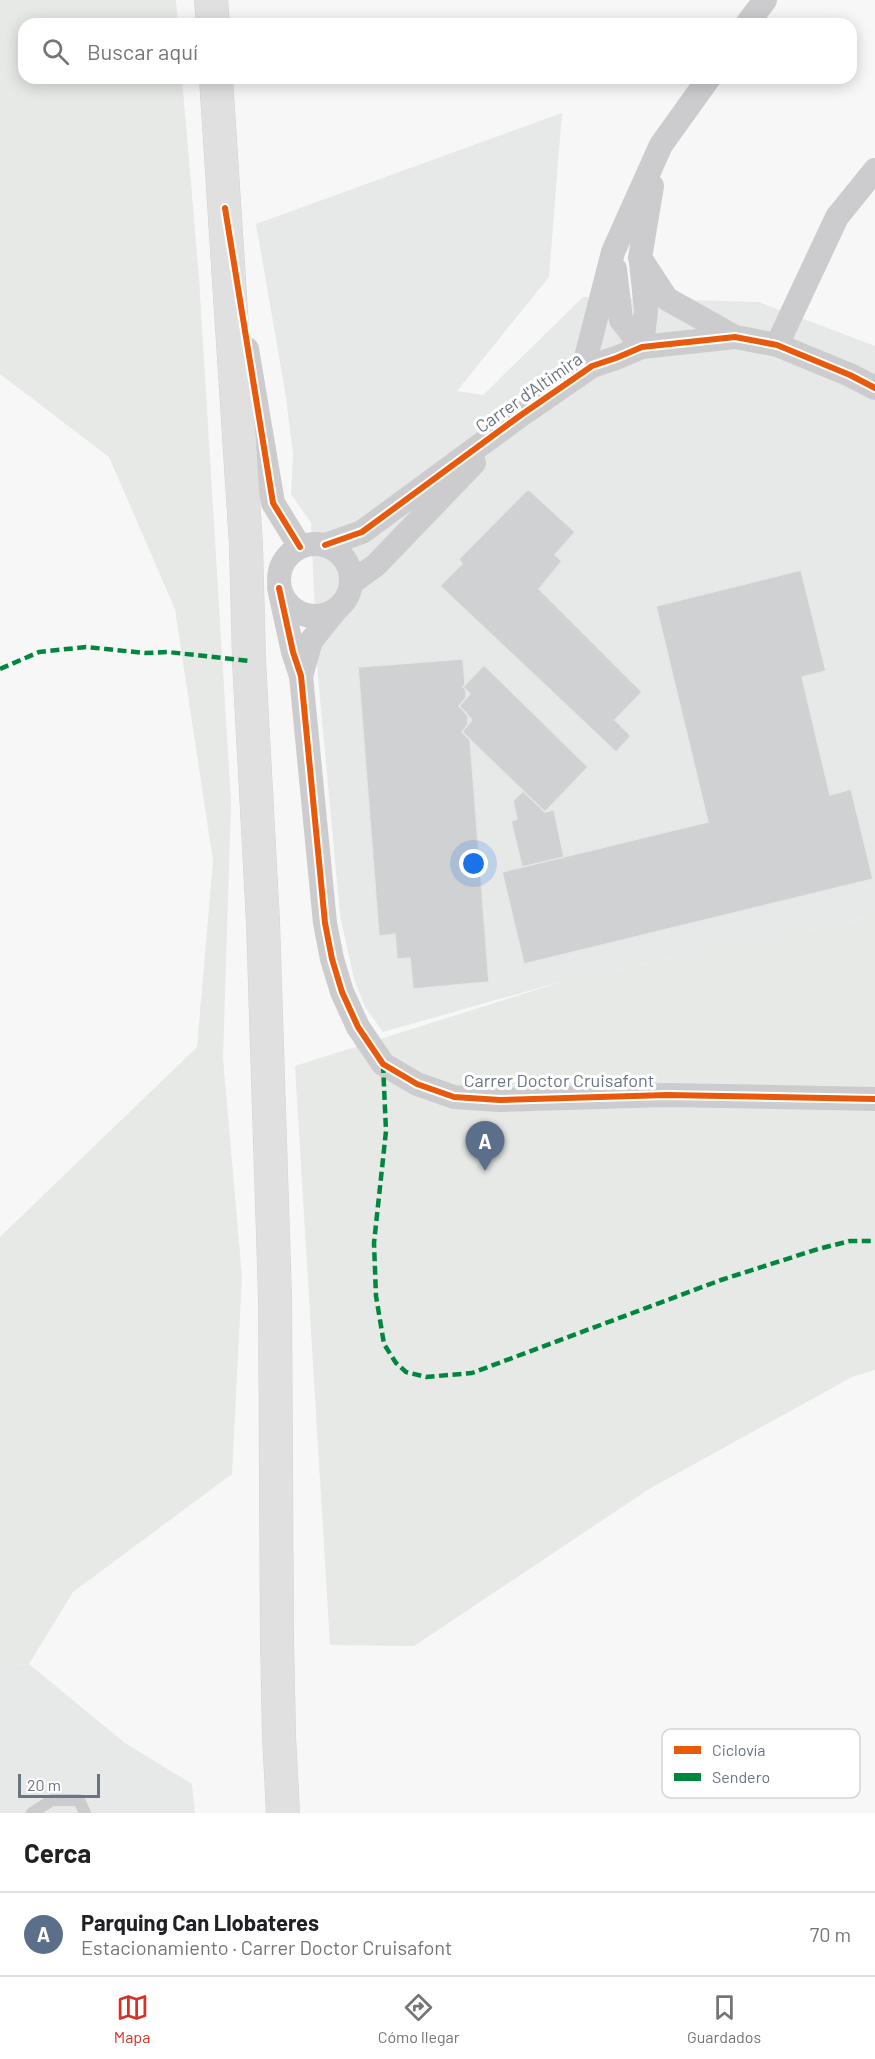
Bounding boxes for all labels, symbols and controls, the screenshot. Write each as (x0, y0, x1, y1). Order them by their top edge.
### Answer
search box (18, 18, 857, 84)
icon: search (39, 35, 72, 68)
text: Buscar aquí (87, 38, 198, 64)
street label: Carrer d'Altimira (471, 347, 586, 437)
your location (459, 849, 488, 878)
street label: Carrer Doctor Cruisafont (464, 1069, 654, 1091)
pin: A (466, 1122, 504, 1171)
legend (662, 1729, 860, 1798)
text: Ciclovía (712, 1740, 765, 1759)
text: Sendero (712, 1767, 770, 1786)
scale bar (18, 1771, 100, 1798)
text: 20 m (27, 1775, 61, 1794)
text: Cerca (24, 1837, 91, 1868)
text: Parquing Can Llobateres (81, 1909, 319, 1935)
text: A (37, 1922, 50, 1946)
text: 70 m (810, 1922, 851, 1946)
text: Estacionamiento · Carrer Doctor Cruisafont (81, 1935, 452, 1959)
tab: Mapa (114, 1991, 150, 2046)
tab: Cómo llegar (378, 1991, 460, 2046)
tab: Guardados (687, 1991, 761, 2046)

